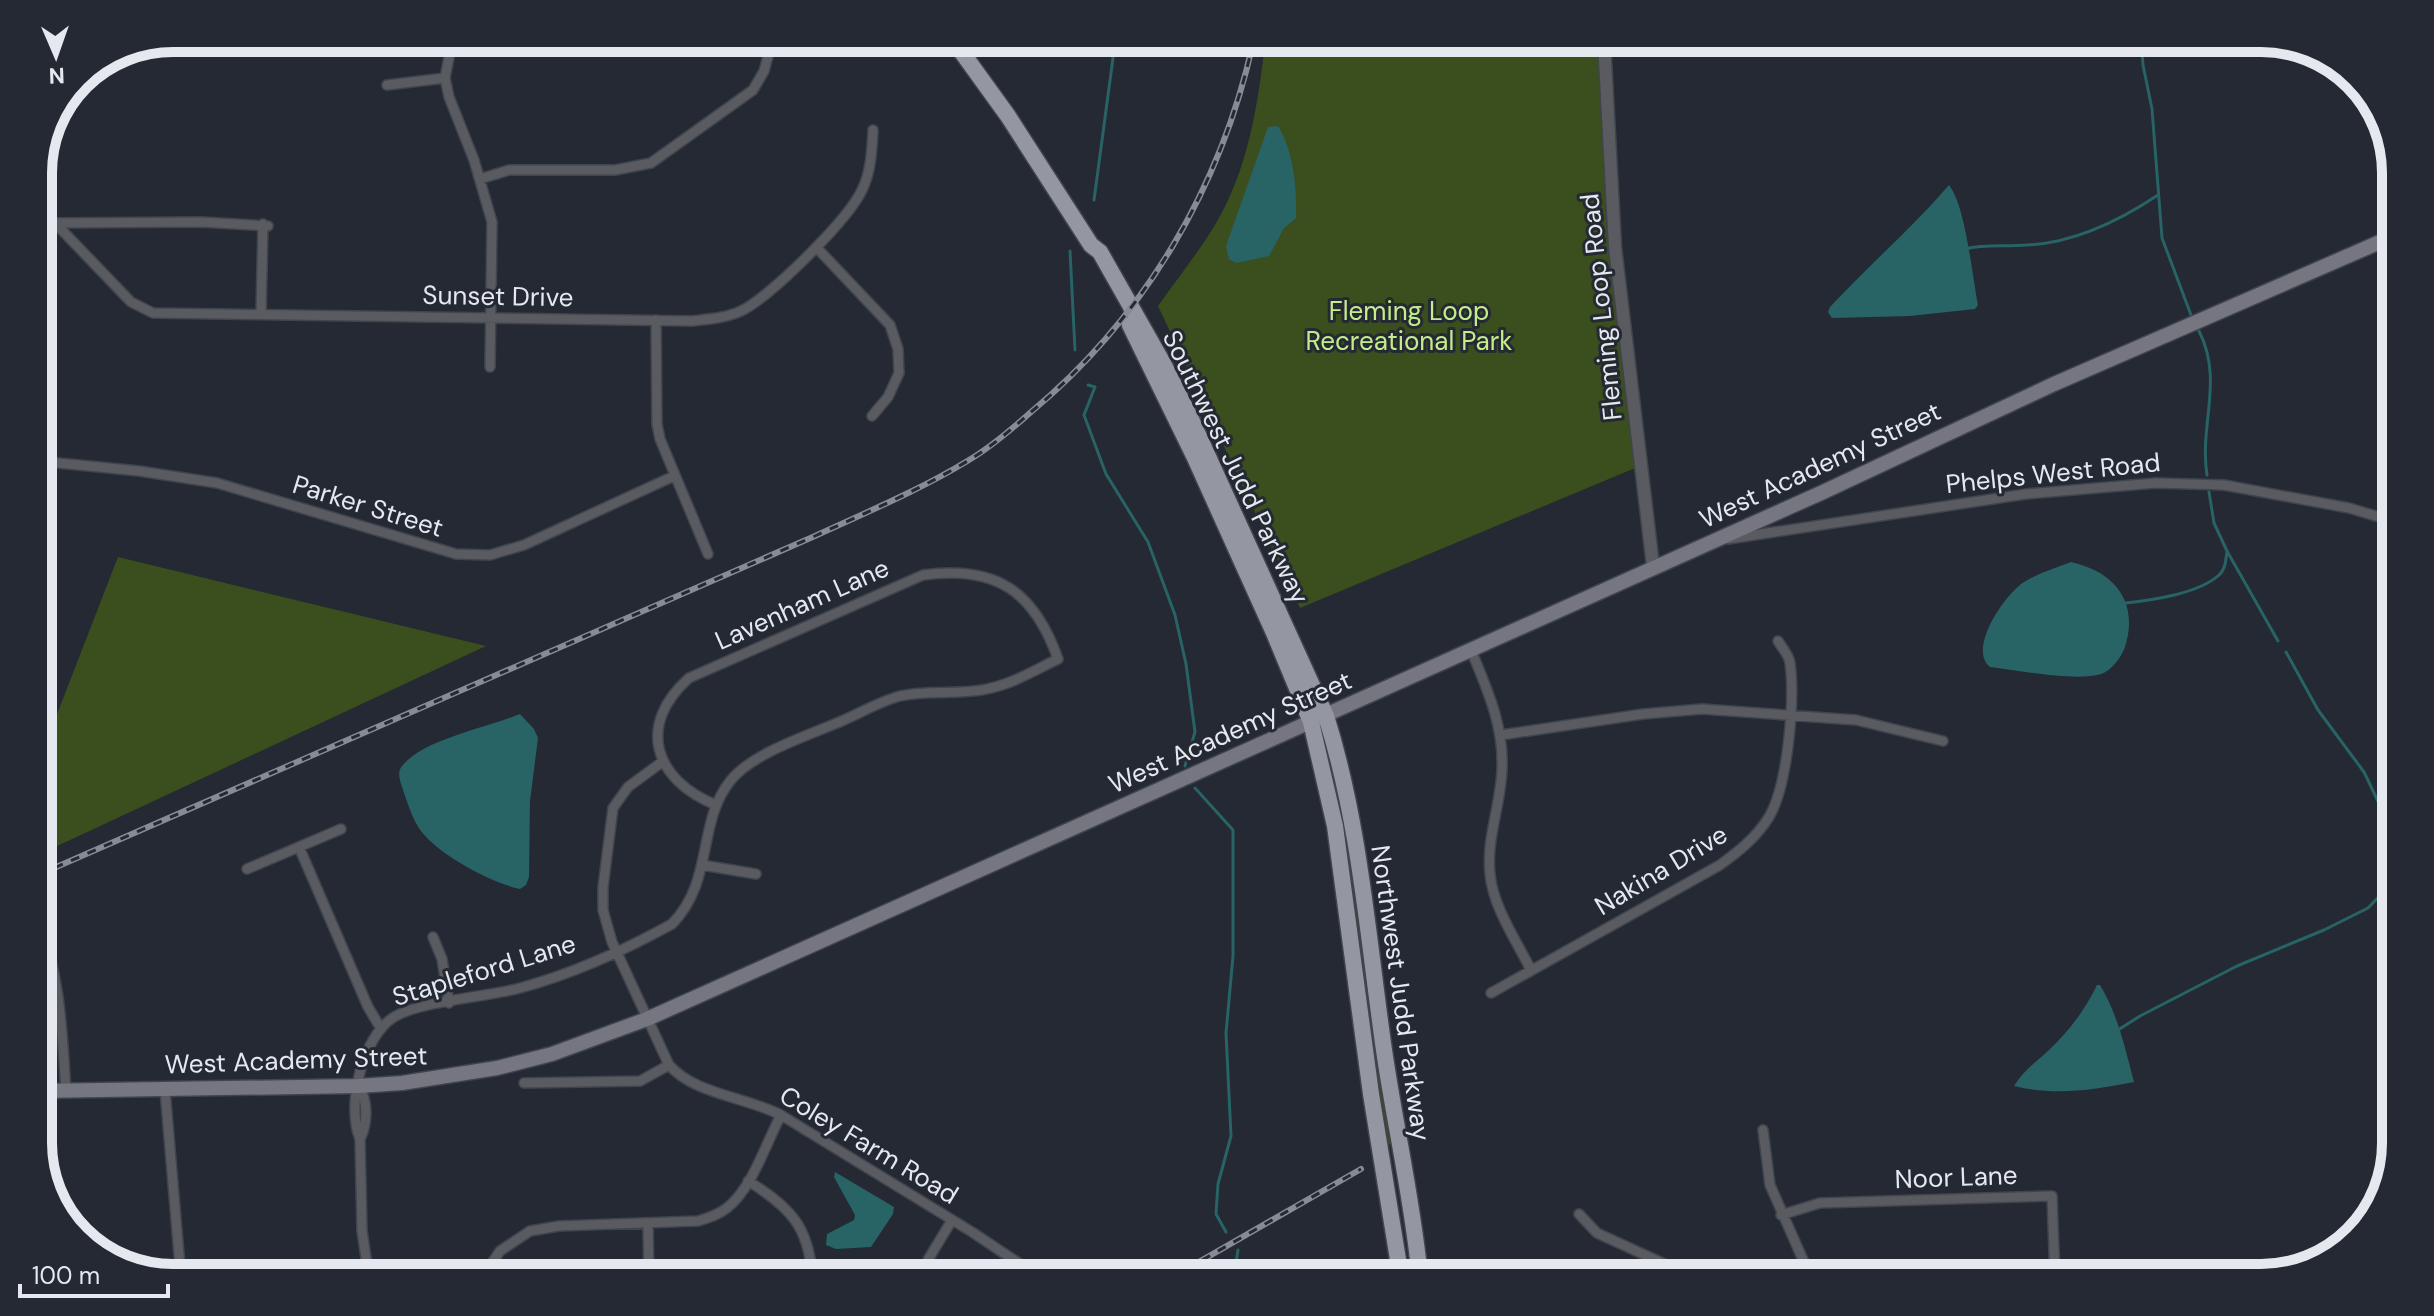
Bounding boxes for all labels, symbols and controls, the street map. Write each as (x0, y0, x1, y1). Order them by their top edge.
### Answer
north arrow (16, 16, 96, 96)
text: N (48, 61, 65, 90)
street label: Fleming Loop Road (1572, 192, 1630, 422)
street label: Sunset Drive (422, 278, 574, 314)
park label: Fleming Loop Recreational Park (1306, 294, 1512, 358)
street label: Southwest Judd Parkway (1155, 324, 1317, 610)
street label: West Academy Street (1694, 394, 1946, 536)
street label: Phelps West Road (1944, 445, 2162, 501)
street label: Parker Street (289, 467, 447, 545)
street label: Lavenham Lane (710, 550, 894, 658)
street label: West Academy Street (1103, 663, 1357, 801)
street label: Nakina Drive (1588, 817, 1734, 923)
street label: Northwest Judd Parkway (1363, 843, 1439, 1143)
street label: Stapleford Lane (388, 926, 580, 1014)
street label: West Academy Street (164, 1038, 428, 1082)
street label: Coley Farm Road (773, 1078, 965, 1212)
street label: Noor Lane (1894, 1158, 2018, 1196)
scale bar (20, 1248, 168, 1298)
text: 100 m (32, 1260, 100, 1291)

